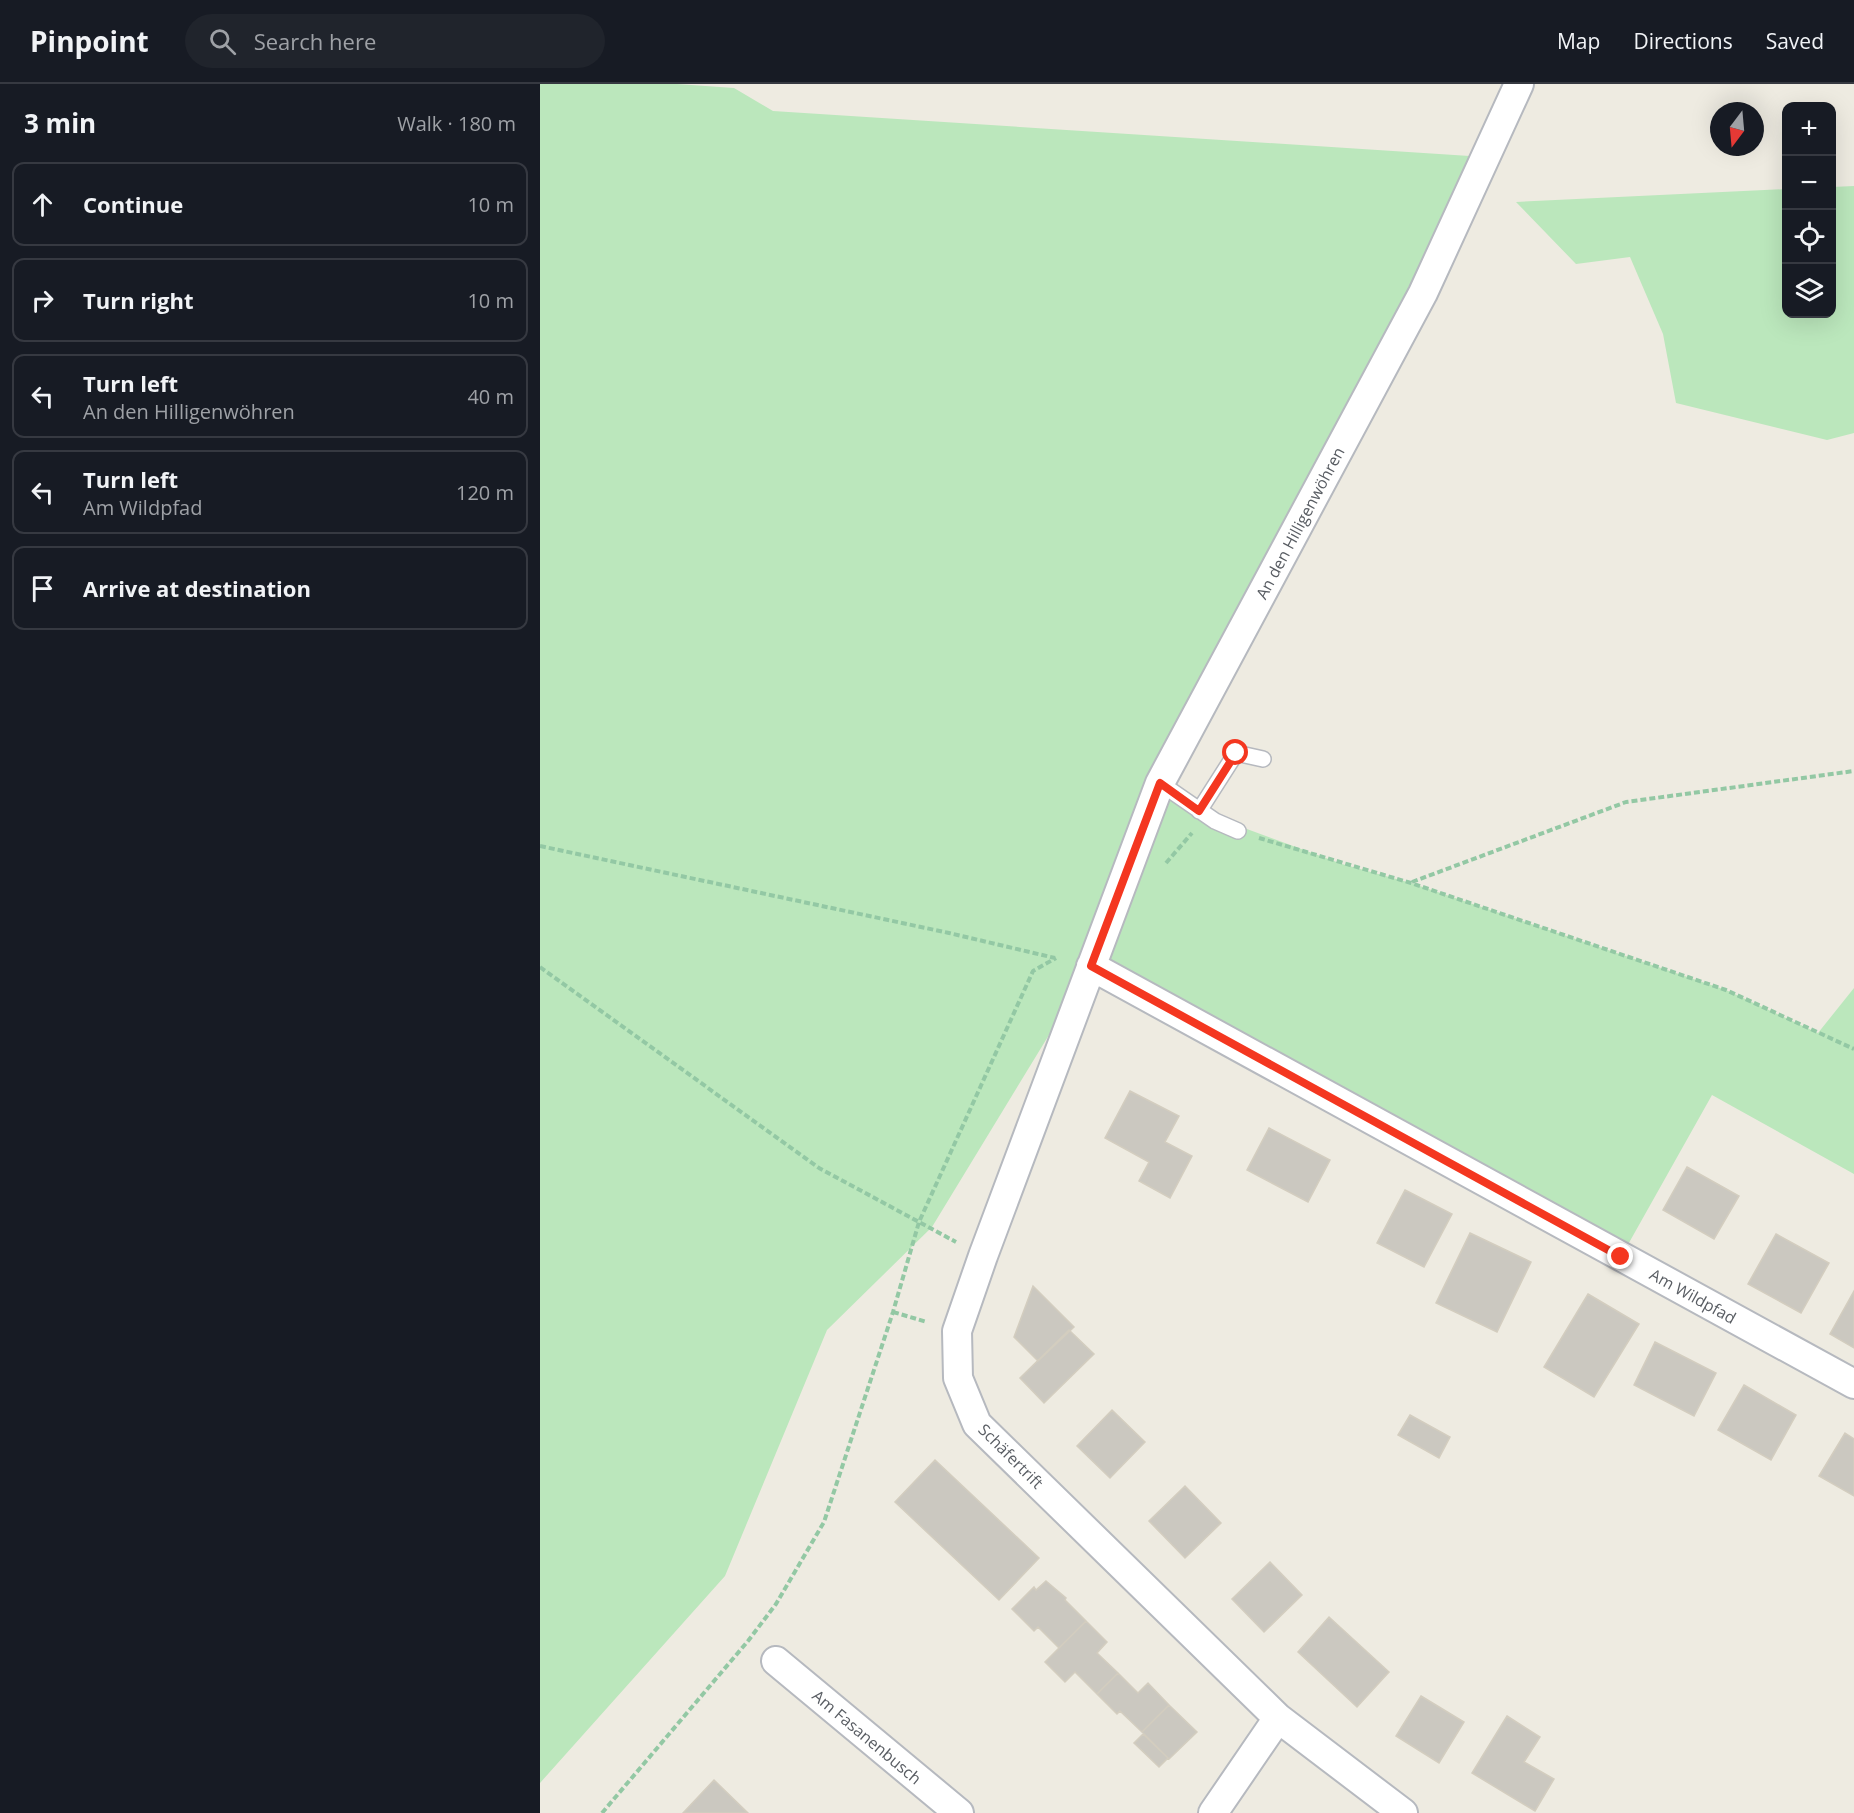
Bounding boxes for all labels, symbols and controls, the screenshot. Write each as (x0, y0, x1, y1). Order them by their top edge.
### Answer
search box (185, 14, 605, 68)
text: Pinpoint (30, 22, 149, 60)
icon: search (206, 25, 239, 58)
text: Search here (254, 26, 376, 56)
text: Map (1557, 27, 1600, 55)
text: Directions (1633, 27, 1733, 55)
text: Saved (1766, 27, 1824, 55)
north arrow (1710, 102, 1764, 156)
map controls (1782, 102, 1836, 318)
button: + (1782, 102, 1836, 156)
text: 3 min (24, 105, 96, 141)
text: Walk · 180 m (397, 110, 516, 137)
button: − (1782, 156, 1836, 210)
icon: ahead (26, 188, 59, 221)
text: Continue (83, 189, 183, 219)
text: 10 m (467, 191, 514, 218)
button: locate (1782, 210, 1836, 264)
button: layers (1782, 264, 1836, 318)
icon: right (26, 284, 59, 317)
text: Turn right (83, 285, 194, 315)
text: 10 m (467, 287, 514, 314)
text: Turn left (83, 368, 178, 398)
icon: left (26, 380, 59, 413)
text: 40 m (467, 383, 514, 410)
text: An den Hilligenwöhren (83, 398, 295, 425)
street label: An den Hilligenwöhren (1251, 443, 1349, 603)
text: Turn left (83, 464, 178, 494)
icon: left (26, 476, 59, 509)
text: 120 m (456, 479, 514, 506)
text: Am Wildpfad (83, 494, 202, 521)
icon: arrive (26, 572, 59, 605)
text: Arrive at destination (83, 573, 311, 603)
route start (1222, 739, 1248, 765)
route end (1607, 1243, 1633, 1269)
street label: Am Wildpfad (1646, 1263, 1740, 1329)
street label: Schäfertrift (974, 1419, 1048, 1493)
street label: Am Fasanenbusch (808, 1685, 926, 1789)

